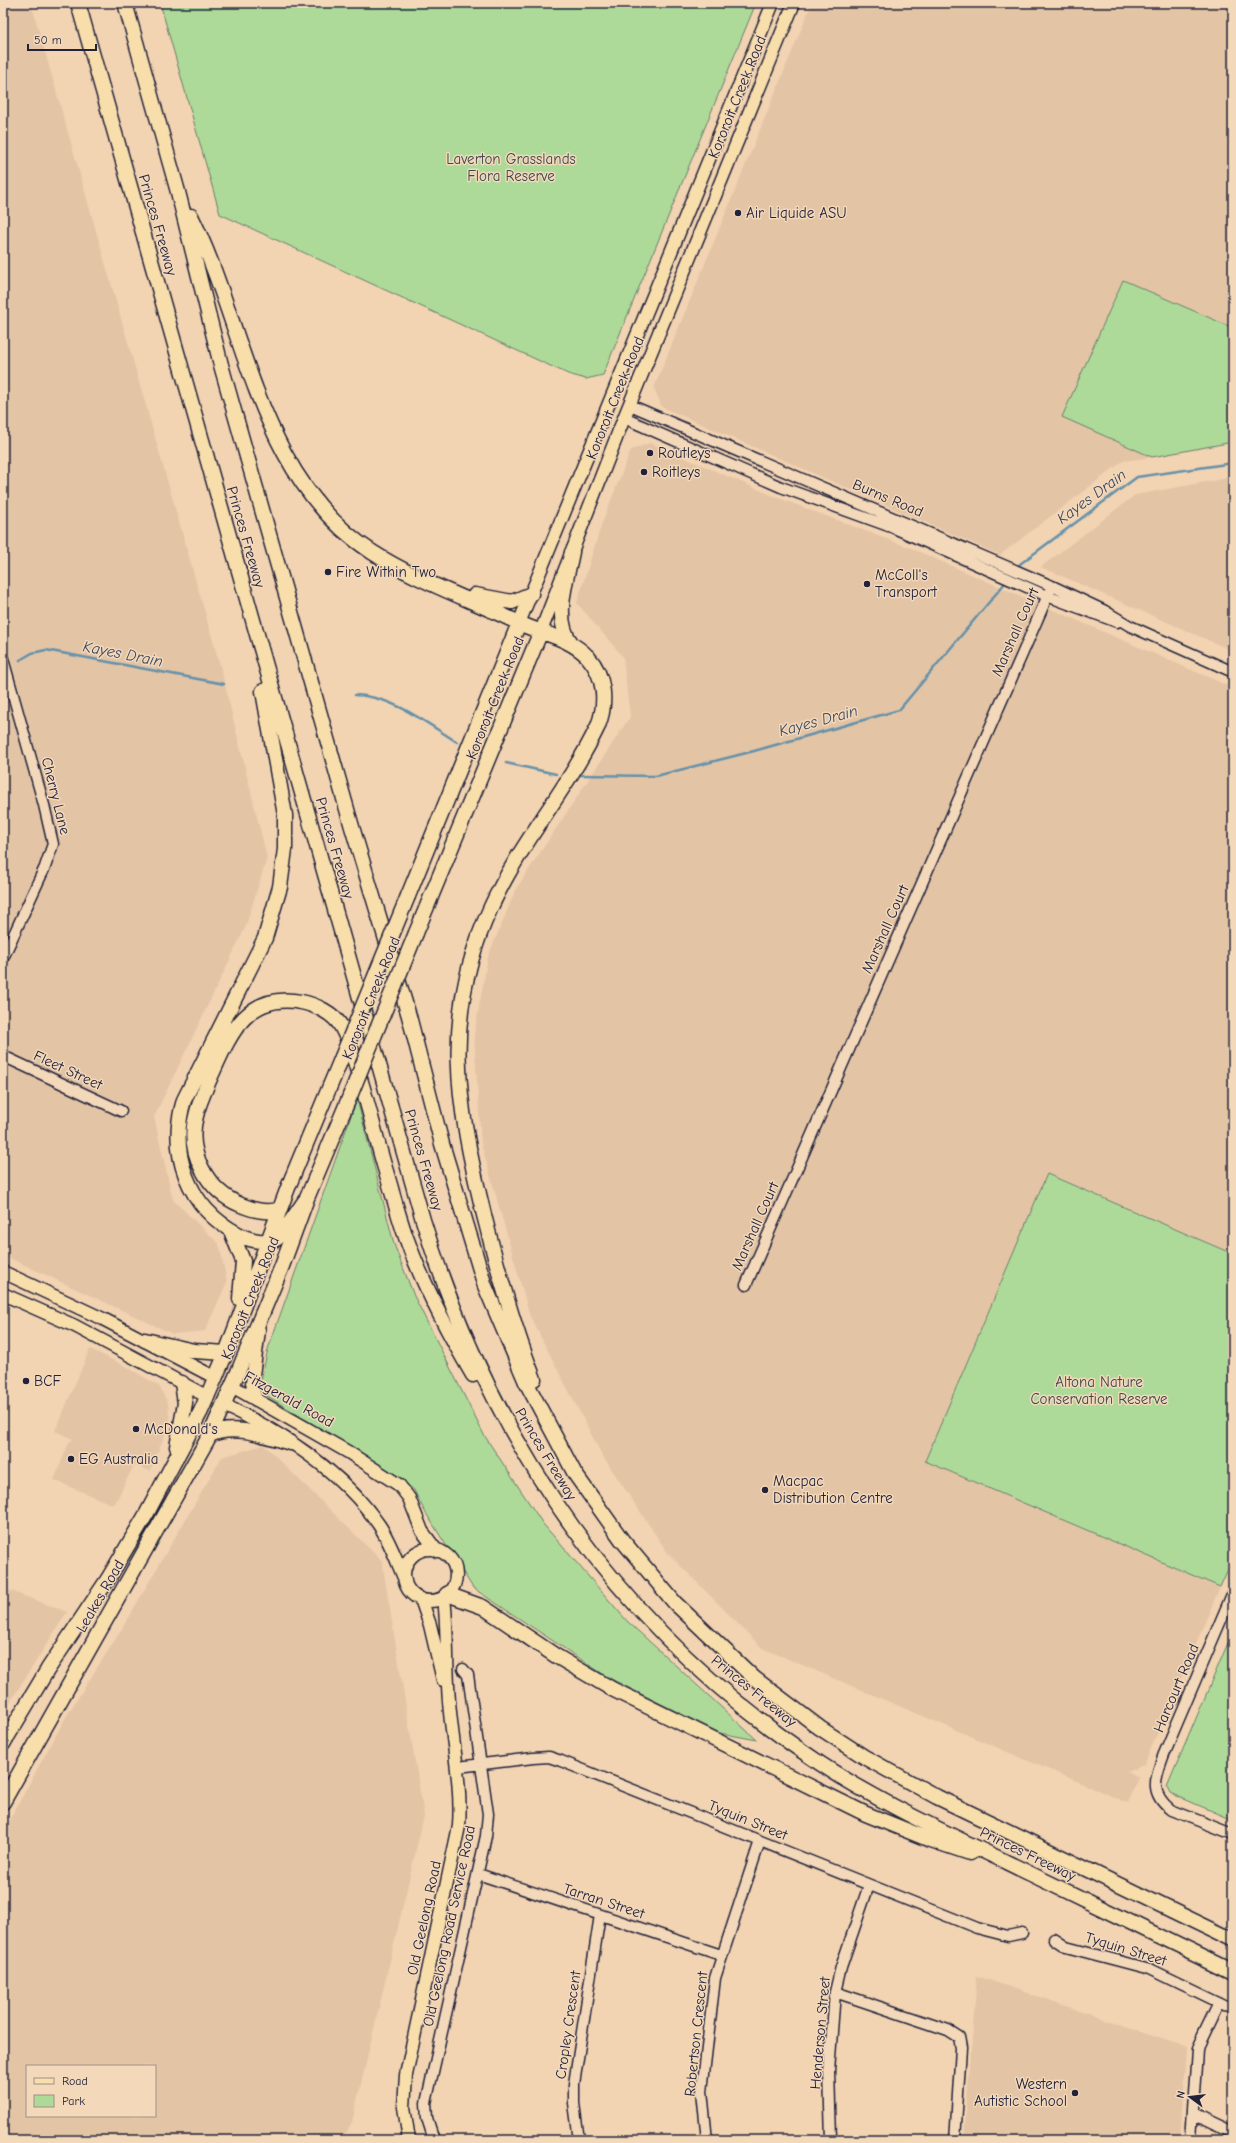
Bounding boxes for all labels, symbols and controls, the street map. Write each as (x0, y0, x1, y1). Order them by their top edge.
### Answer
scale bar (28, 26, 96, 52)
text: 50 m (34, 33, 62, 47)
street label: Kororoit Creek Road (704, 33, 770, 161)
park label: Laverton Grasslands Flora Reserve (446, 150, 576, 185)
street label: Princes Freeway (135, 172, 181, 278)
place label: Air Liquide ASU (746, 204, 847, 222)
marker: Air Liquide ASU (733, 208, 743, 218)
street label: Kororoit Creek Road (582, 334, 648, 462)
place label: Routleys (658, 444, 710, 462)
marker: Routleys (645, 448, 655, 458)
place label: Roitleys (652, 463, 700, 481)
water label: Kayes Drain (1054, 466, 1130, 528)
marker: Roitleys (639, 467, 649, 477)
street label: Burns Road (850, 475, 926, 521)
street label: Princes Freeway (223, 484, 269, 590)
place label: Fire Within Two (336, 563, 436, 581)
place label: McColl's Transport (875, 566, 938, 601)
marker: Fire Within Two (323, 567, 333, 577)
marker: McColl's Transport (862, 579, 872, 589)
street label: Marshall Court (987, 584, 1043, 679)
street label: Kororoit Creek Road (462, 634, 528, 762)
water label: Kayes Drain (81, 637, 164, 671)
water label: Kayes Drain (777, 702, 860, 740)
street label: Cherry Lane (38, 755, 74, 837)
street label: Princes Freeway (312, 795, 358, 901)
street label: Marshall Court (857, 881, 913, 976)
street label: Kororoit Creek Road (338, 934, 404, 1062)
street label: Fleet Street (31, 1046, 106, 1094)
street label: Princes Freeway (401, 1107, 447, 1213)
street label: Marshall Court (727, 1178, 783, 1273)
street label: Kororoit Creek Road (217, 1234, 283, 1362)
street label: Fitzgerald Road (241, 1367, 337, 1431)
place label: BCF (34, 1372, 62, 1390)
park label: Altona Nature Conservation Reserve (1030, 1373, 1168, 1408)
marker: BCF (21, 1376, 31, 1386)
street label: Princes Freeway (511, 1405, 581, 1504)
place label: McDonald's (144, 1420, 218, 1438)
marker: McDonald's (131, 1424, 141, 1434)
place label: EG Australia (79, 1450, 158, 1468)
marker: EG Australia (66, 1454, 76, 1464)
place label: Macpac Distribution Centre (773, 1472, 893, 1507)
marker: Macpac Distribution Centre (760, 1485, 770, 1495)
street label: Leakes Road (72, 1557, 128, 1635)
street label: Harcourt Road (1149, 1641, 1203, 1735)
street label: Princes Freeway (708, 1651, 801, 1731)
street label: Tyquin Street (706, 1796, 791, 1844)
street label: Princes Freeway (977, 1823, 1079, 1885)
street label: Old Geelong Road Service Road (419, 1824, 479, 2028)
street label: Old Geelong Road (403, 1859, 445, 1977)
street label: Tarran Street (561, 1879, 648, 1923)
street label: Tyquin Street (1083, 1928, 1169, 1970)
street label: Cropley Crescent (551, 1969, 585, 2080)
street label: Robertson Crescent (680, 1970, 712, 2098)
street label: Henderson Street (806, 1975, 834, 2090)
legend (26, 2065, 156, 2117)
text: Road (62, 2074, 88, 2088)
place label: Western Autistic School (974, 2075, 1067, 2110)
north arrow (1170, 2077, 1210, 2117)
marker: Western Autistic School (1070, 2088, 1080, 2098)
text: N (1174, 2089, 1188, 2100)
text: Park (62, 2094, 85, 2108)

